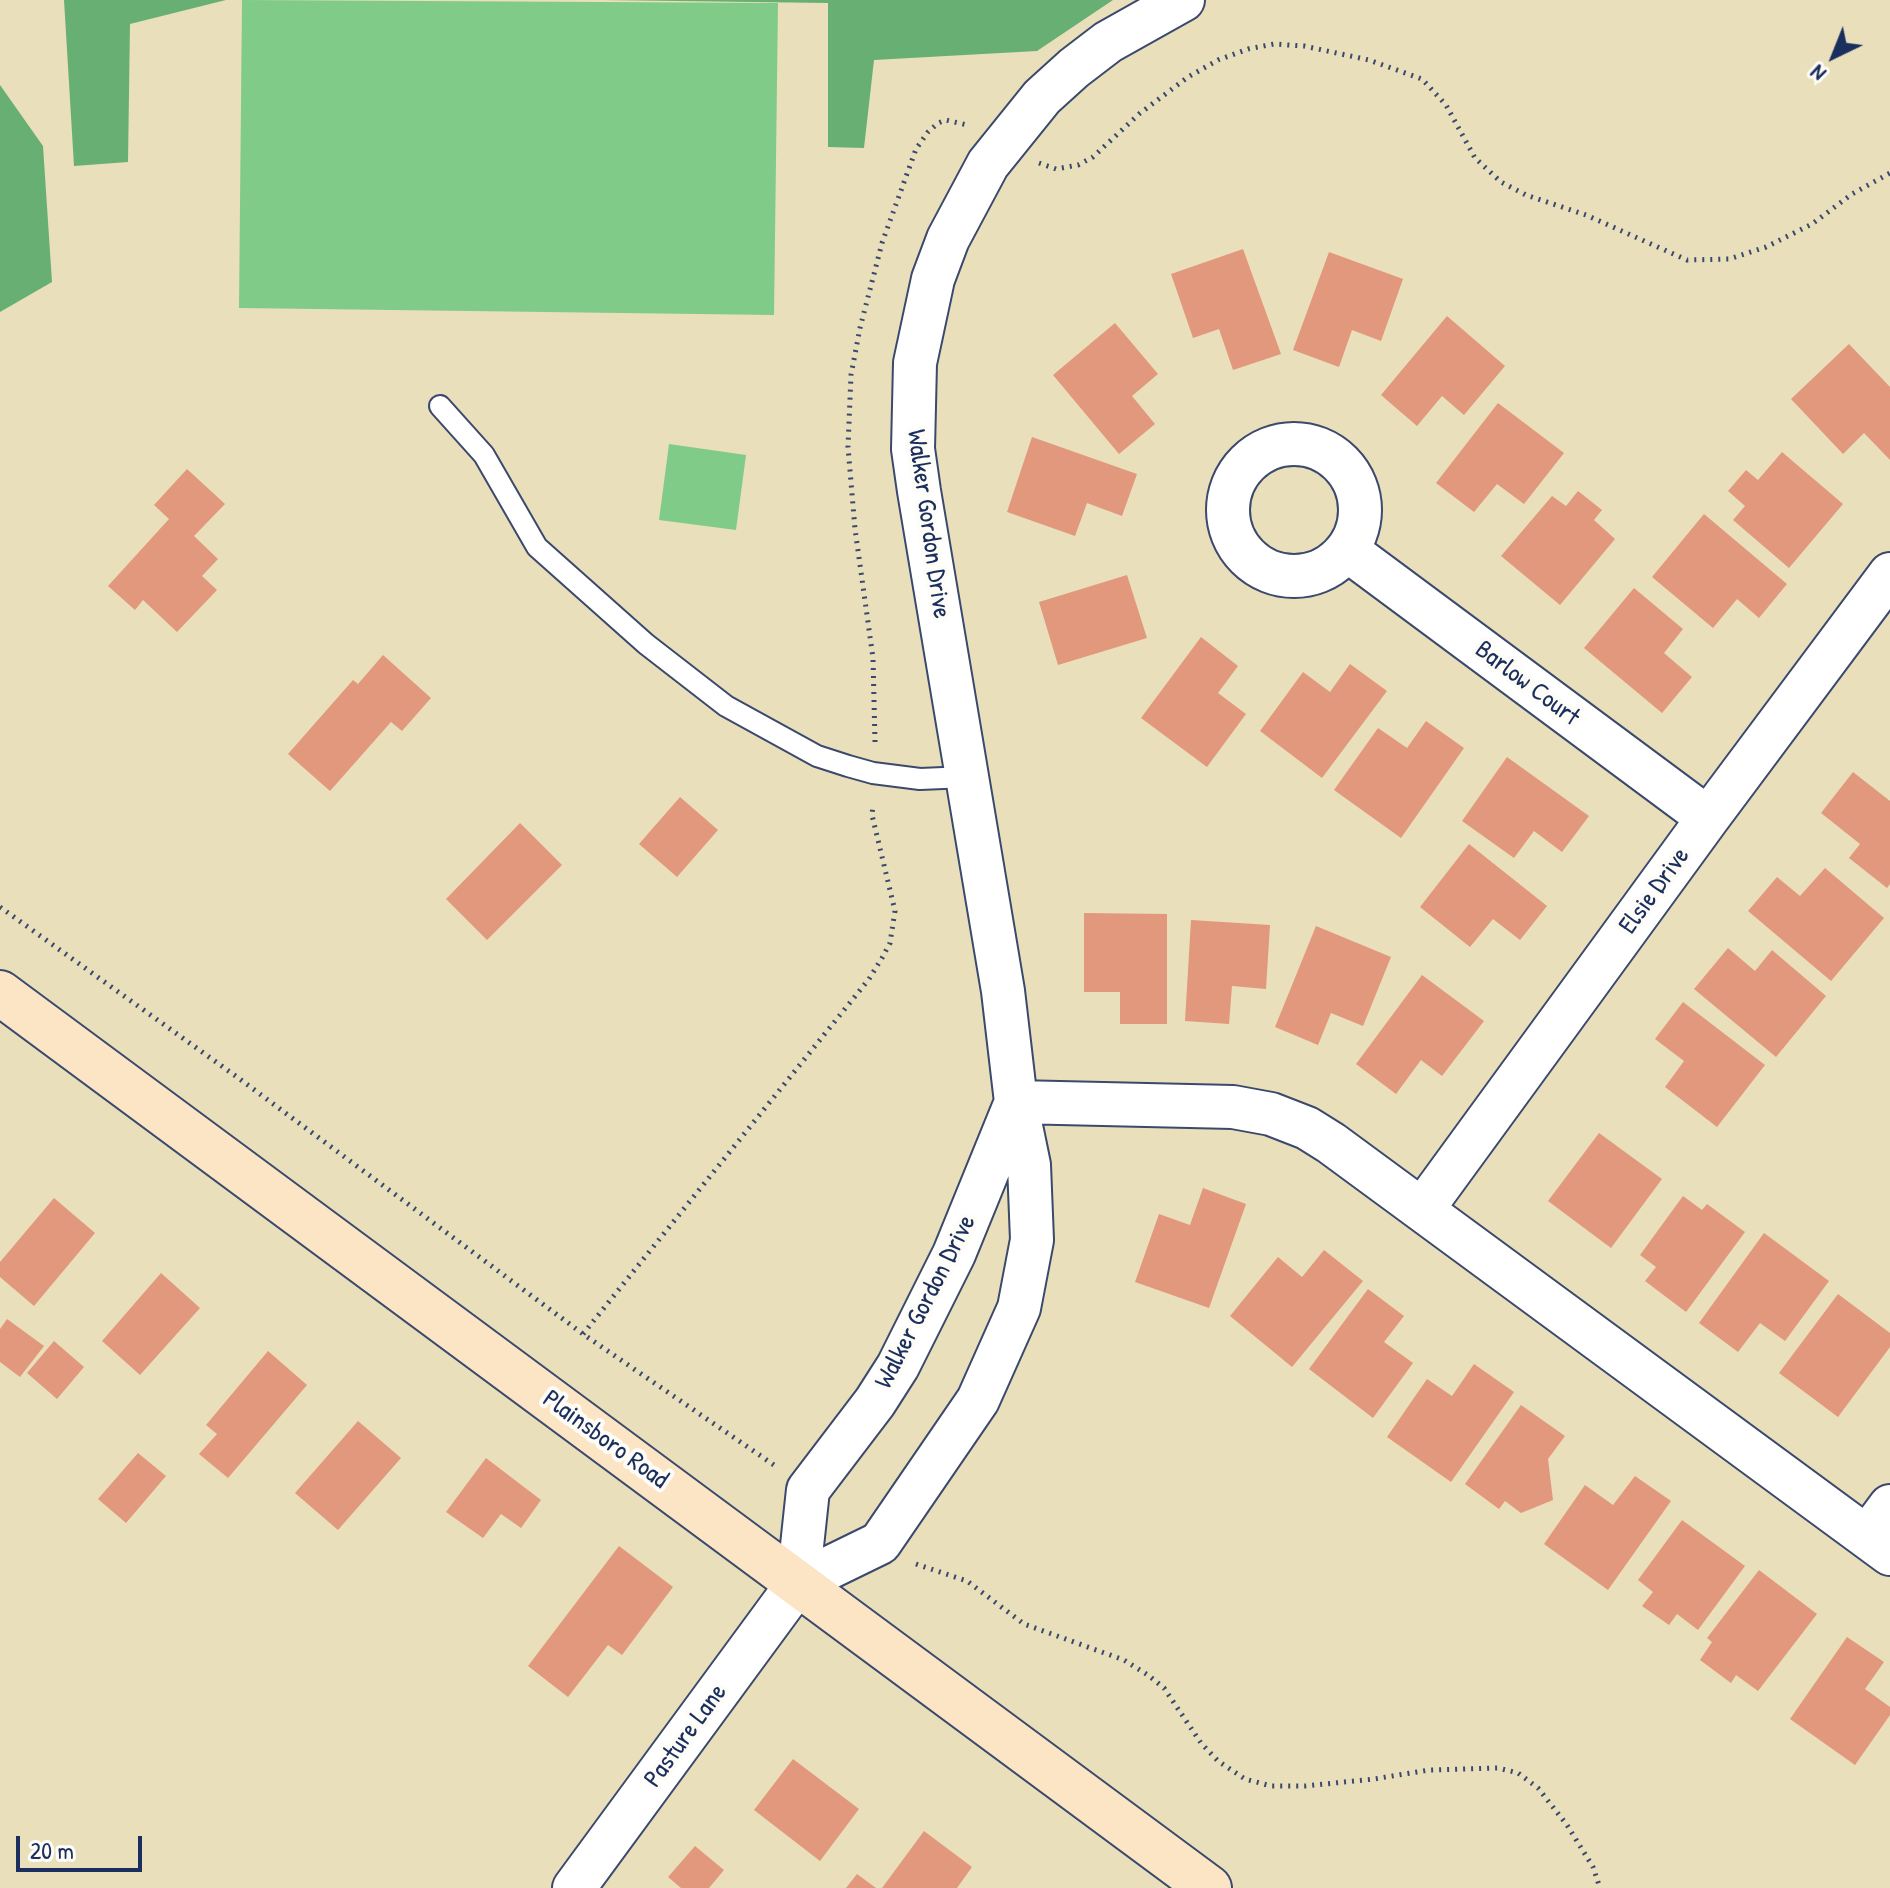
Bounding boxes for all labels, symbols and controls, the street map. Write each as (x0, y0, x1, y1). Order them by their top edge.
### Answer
north arrow (1794, 16, 1874, 96)
text: N (1803, 59, 1832, 89)
street label: Walker Gordon Drive (899, 428, 957, 620)
street label: Barlow Court (1469, 635, 1585, 733)
street label: Elsie Drive (1613, 842, 1697, 940)
street label: Walker Gordon Drive (869, 1210, 983, 1394)
street label: Plainsboro Road (536, 1384, 674, 1496)
street label: Pasture Lane (638, 1678, 734, 1794)
scale bar (20, 1820, 146, 1870)
text: 20 m (30, 1834, 74, 1866)

